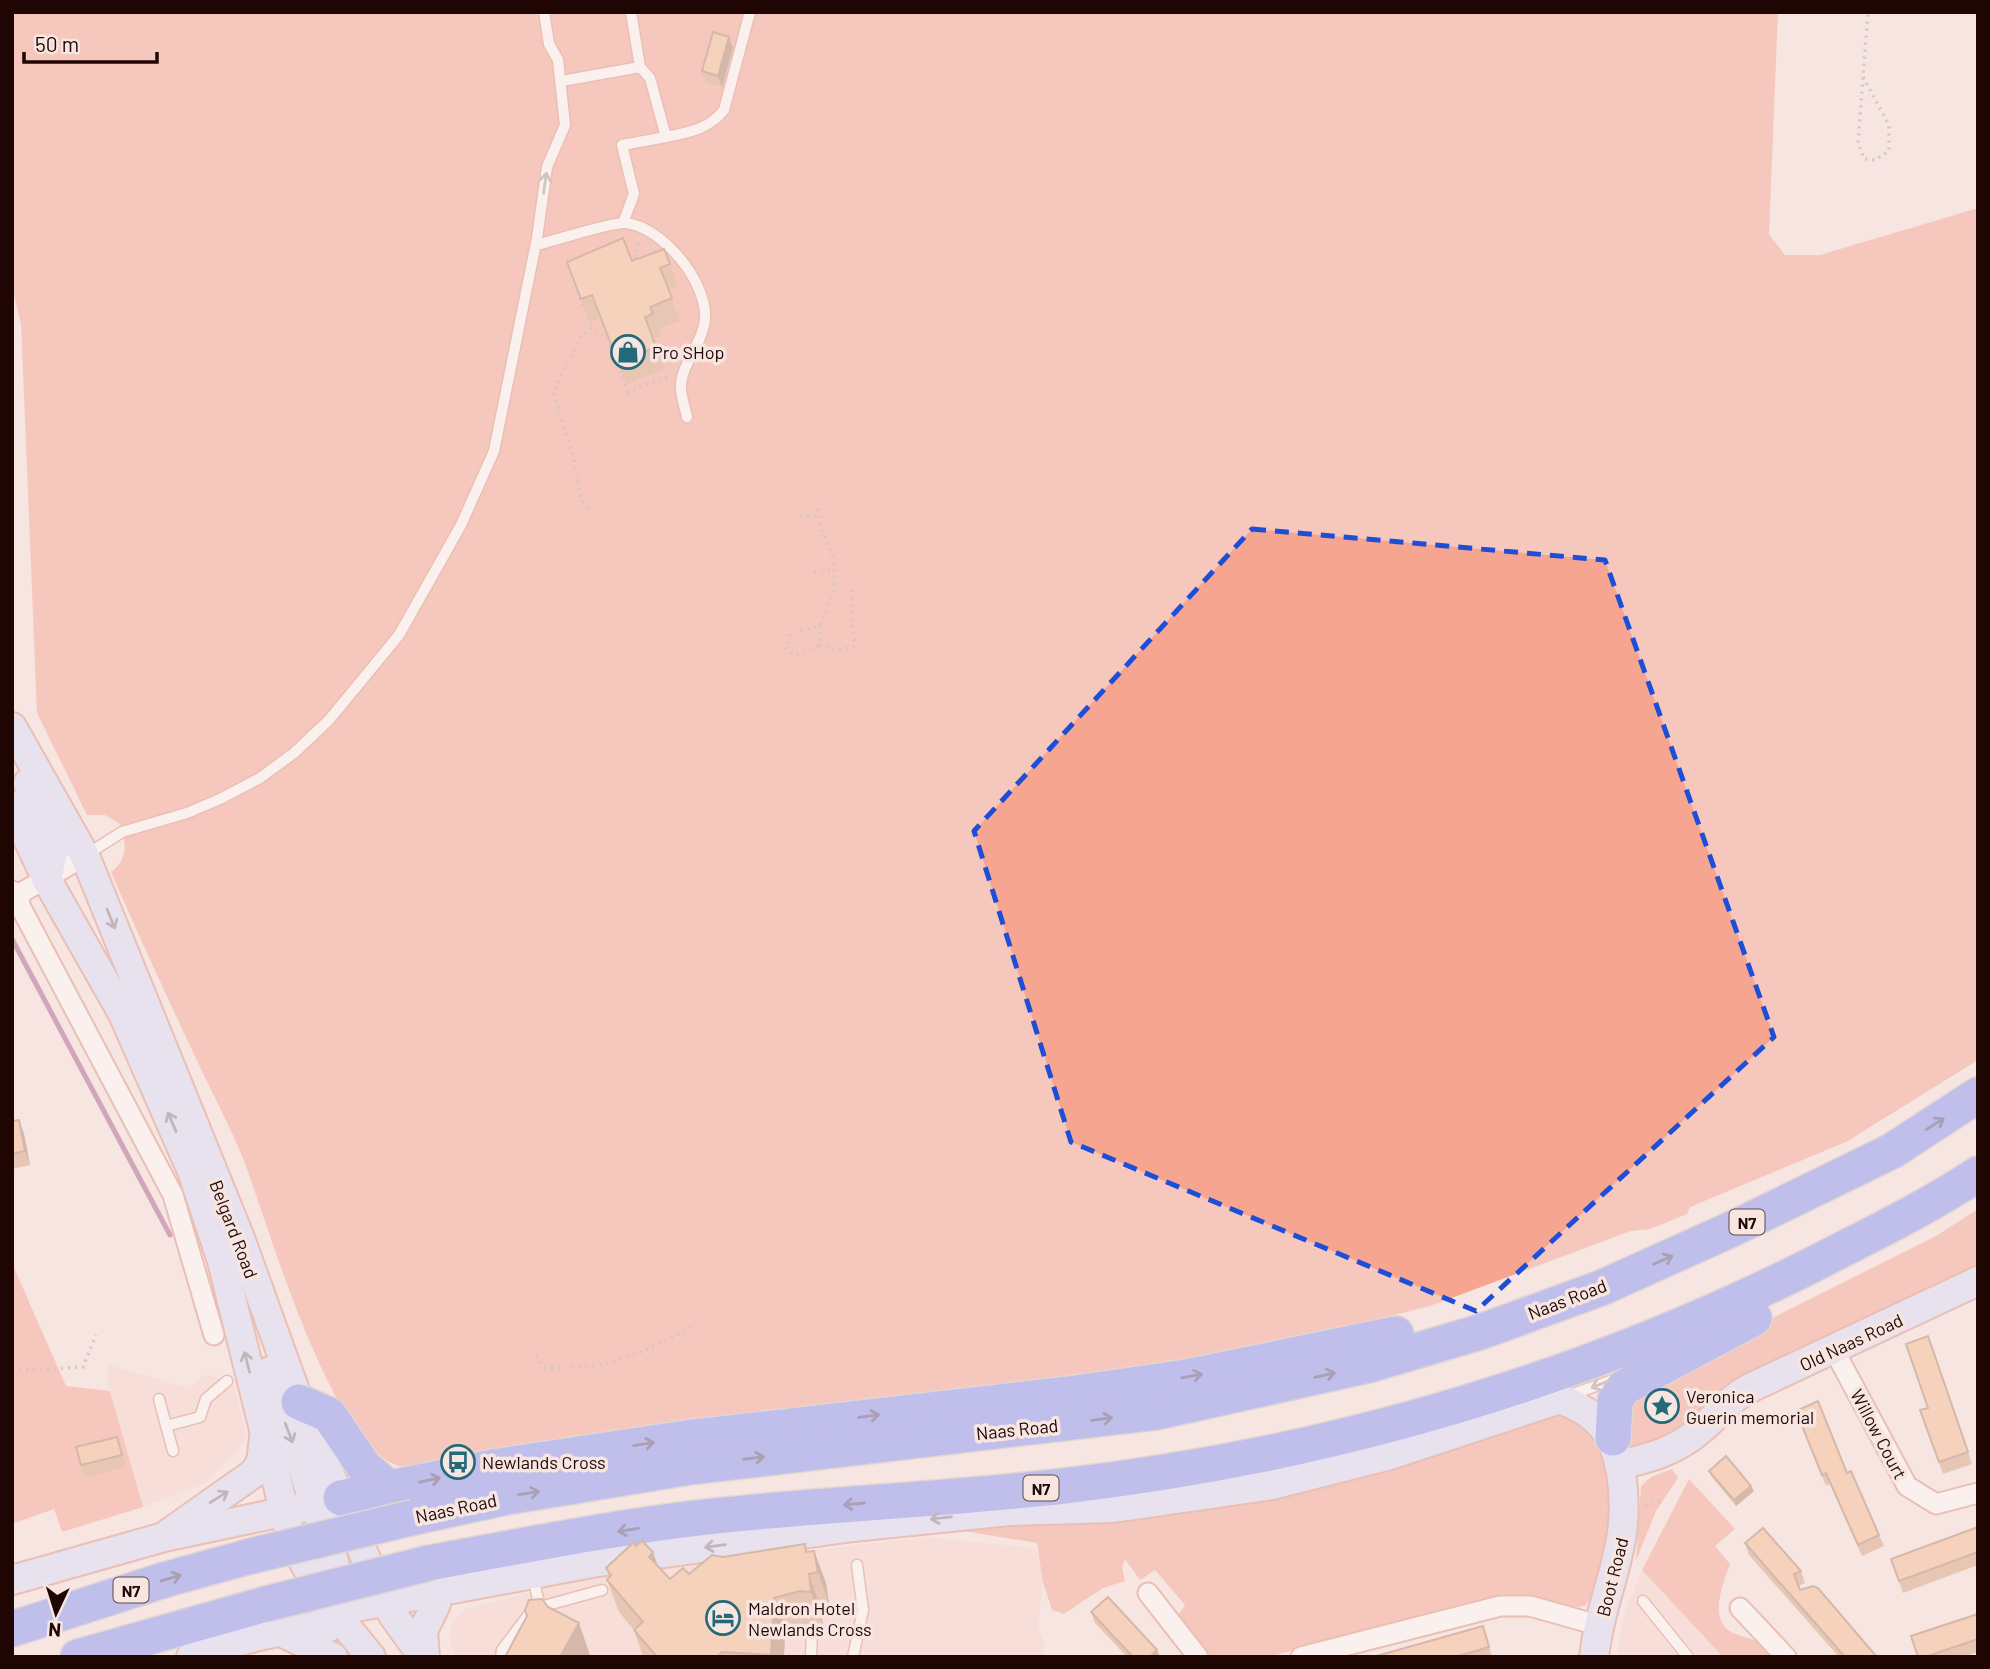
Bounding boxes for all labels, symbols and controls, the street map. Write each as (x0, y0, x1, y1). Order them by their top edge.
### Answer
scale bar (24, 21, 158, 65)
text: 50 m (35, 31, 79, 56)
one-way arrow (539, 172, 552, 195)
shop icon: Pro SHop (609, 333, 647, 371)
place label: Pro SHop (652, 341, 725, 363)
one-way arrow (105, 908, 118, 929)
one-way arrow (165, 1112, 178, 1134)
one-way arrow (1925, 1117, 1945, 1131)
street label: Belgard Road (205, 1177, 263, 1281)
road number: N7 (1730, 1210, 1764, 1234)
one-way arrow (1652, 1253, 1673, 1266)
street label: Naas Road (1524, 1274, 1610, 1324)
street label: Old Naas Road (1796, 1308, 1906, 1376)
one-way arrow (240, 1351, 253, 1374)
one-way arrow (1313, 1368, 1336, 1381)
one-way arrow (1180, 1369, 1203, 1382)
one-way arrow (1591, 1379, 1613, 1392)
place label: Veronica Guerin memorial (1686, 1385, 1814, 1428)
street label: Willow Court (1846, 1385, 1912, 1483)
place icon: Veronica Guerin memorial (1643, 1387, 1681, 1425)
one-way arrow (857, 1410, 880, 1423)
one-way arrow (1090, 1412, 1113, 1425)
street label: Naas Road (975, 1414, 1059, 1444)
one-way arrow (284, 1421, 297, 1443)
one-way arrow (632, 1437, 654, 1450)
bus stop icon: Newlands Cross (439, 1443, 477, 1481)
place label: Newlands Cross (482, 1451, 606, 1473)
one-way arrow (742, 1452, 765, 1465)
one-way arrow (418, 1473, 441, 1487)
road number: N7 (1024, 1476, 1058, 1500)
one-way arrow (517, 1486, 540, 1499)
one-way arrow (208, 1489, 228, 1503)
street label: Naas Road (413, 1489, 499, 1527)
one-way arrow (844, 1498, 866, 1511)
one-way arrow (930, 1512, 953, 1525)
one-way arrow (618, 1524, 640, 1537)
street label: Boot Road (1592, 1535, 1632, 1619)
one-way arrow (705, 1540, 727, 1553)
one-way arrow (159, 1571, 181, 1584)
north arrow (21, 1578, 91, 1648)
road number: N7 (114, 1578, 148, 1602)
place label: Maldron Hotel Newlands Cross (748, 1597, 872, 1640)
hotel icon: Maldron Hotel Newlands Cross (704, 1599, 742, 1637)
text: N (48, 1619, 62, 1642)

